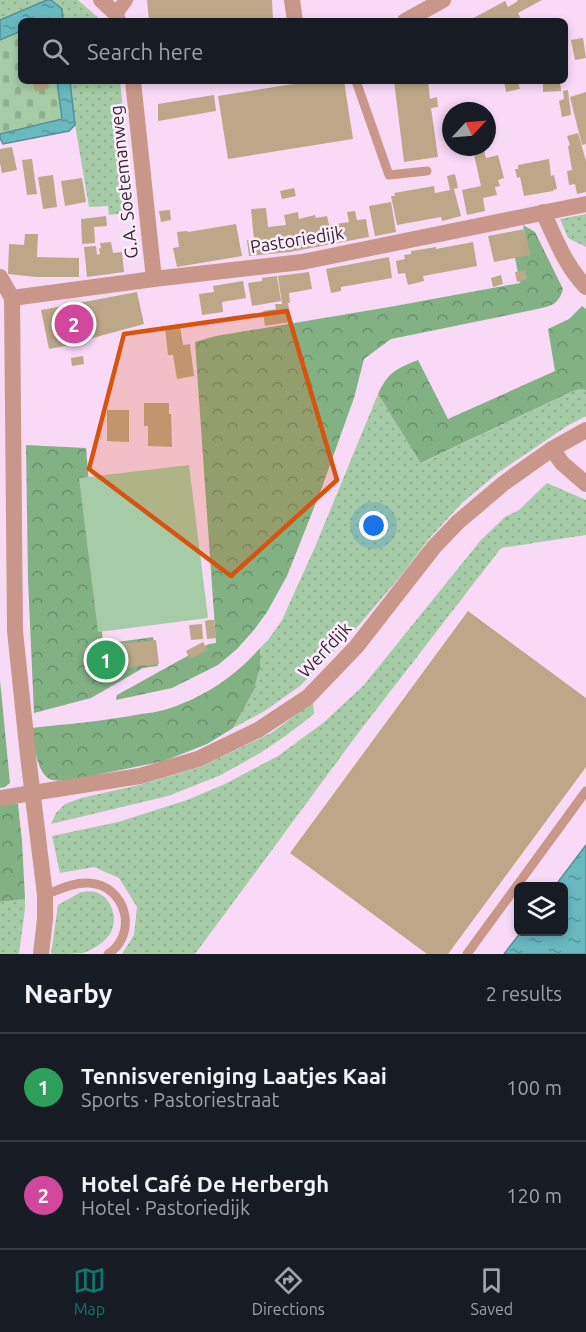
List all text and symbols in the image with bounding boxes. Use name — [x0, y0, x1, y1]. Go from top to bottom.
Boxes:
search box — [18, 18, 568, 84]
icon: search — [39, 35, 72, 68]
text: Search here — [87, 39, 203, 64]
north arrow — [442, 102, 496, 156]
street label: G.A. Soetemanweg — [105, 104, 141, 260]
street label: Pastoriedijk — [248, 222, 345, 256]
pin: 2 — [54, 302, 94, 346]
your location — [359, 511, 388, 540]
street label: Werfdijk — [294, 618, 355, 681]
pin: 1 — [86, 638, 126, 682]
map controls — [514, 882, 568, 936]
button: layers — [514, 882, 568, 936]
text: Nearby — [24, 979, 112, 1008]
text: 2 results — [486, 982, 562, 1005]
text: Tennisvereniging Laatjes Kaai — [81, 1063, 387, 1088]
text: 1 — [38, 1076, 49, 1099]
text: 100 m — [506, 1076, 562, 1099]
text: Sports · Pastoriestraat — [81, 1088, 279, 1111]
text: Hotel Café De Herbergh — [81, 1171, 329, 1196]
text: 2 — [38, 1184, 49, 1207]
text: 120 m — [506, 1184, 562, 1207]
text: Hotel · Pastoriedijk — [81, 1196, 250, 1219]
tab: Map — [73, 1264, 106, 1318]
tab: Directions — [252, 1264, 325, 1318]
tab: Saved — [471, 1264, 513, 1318]

